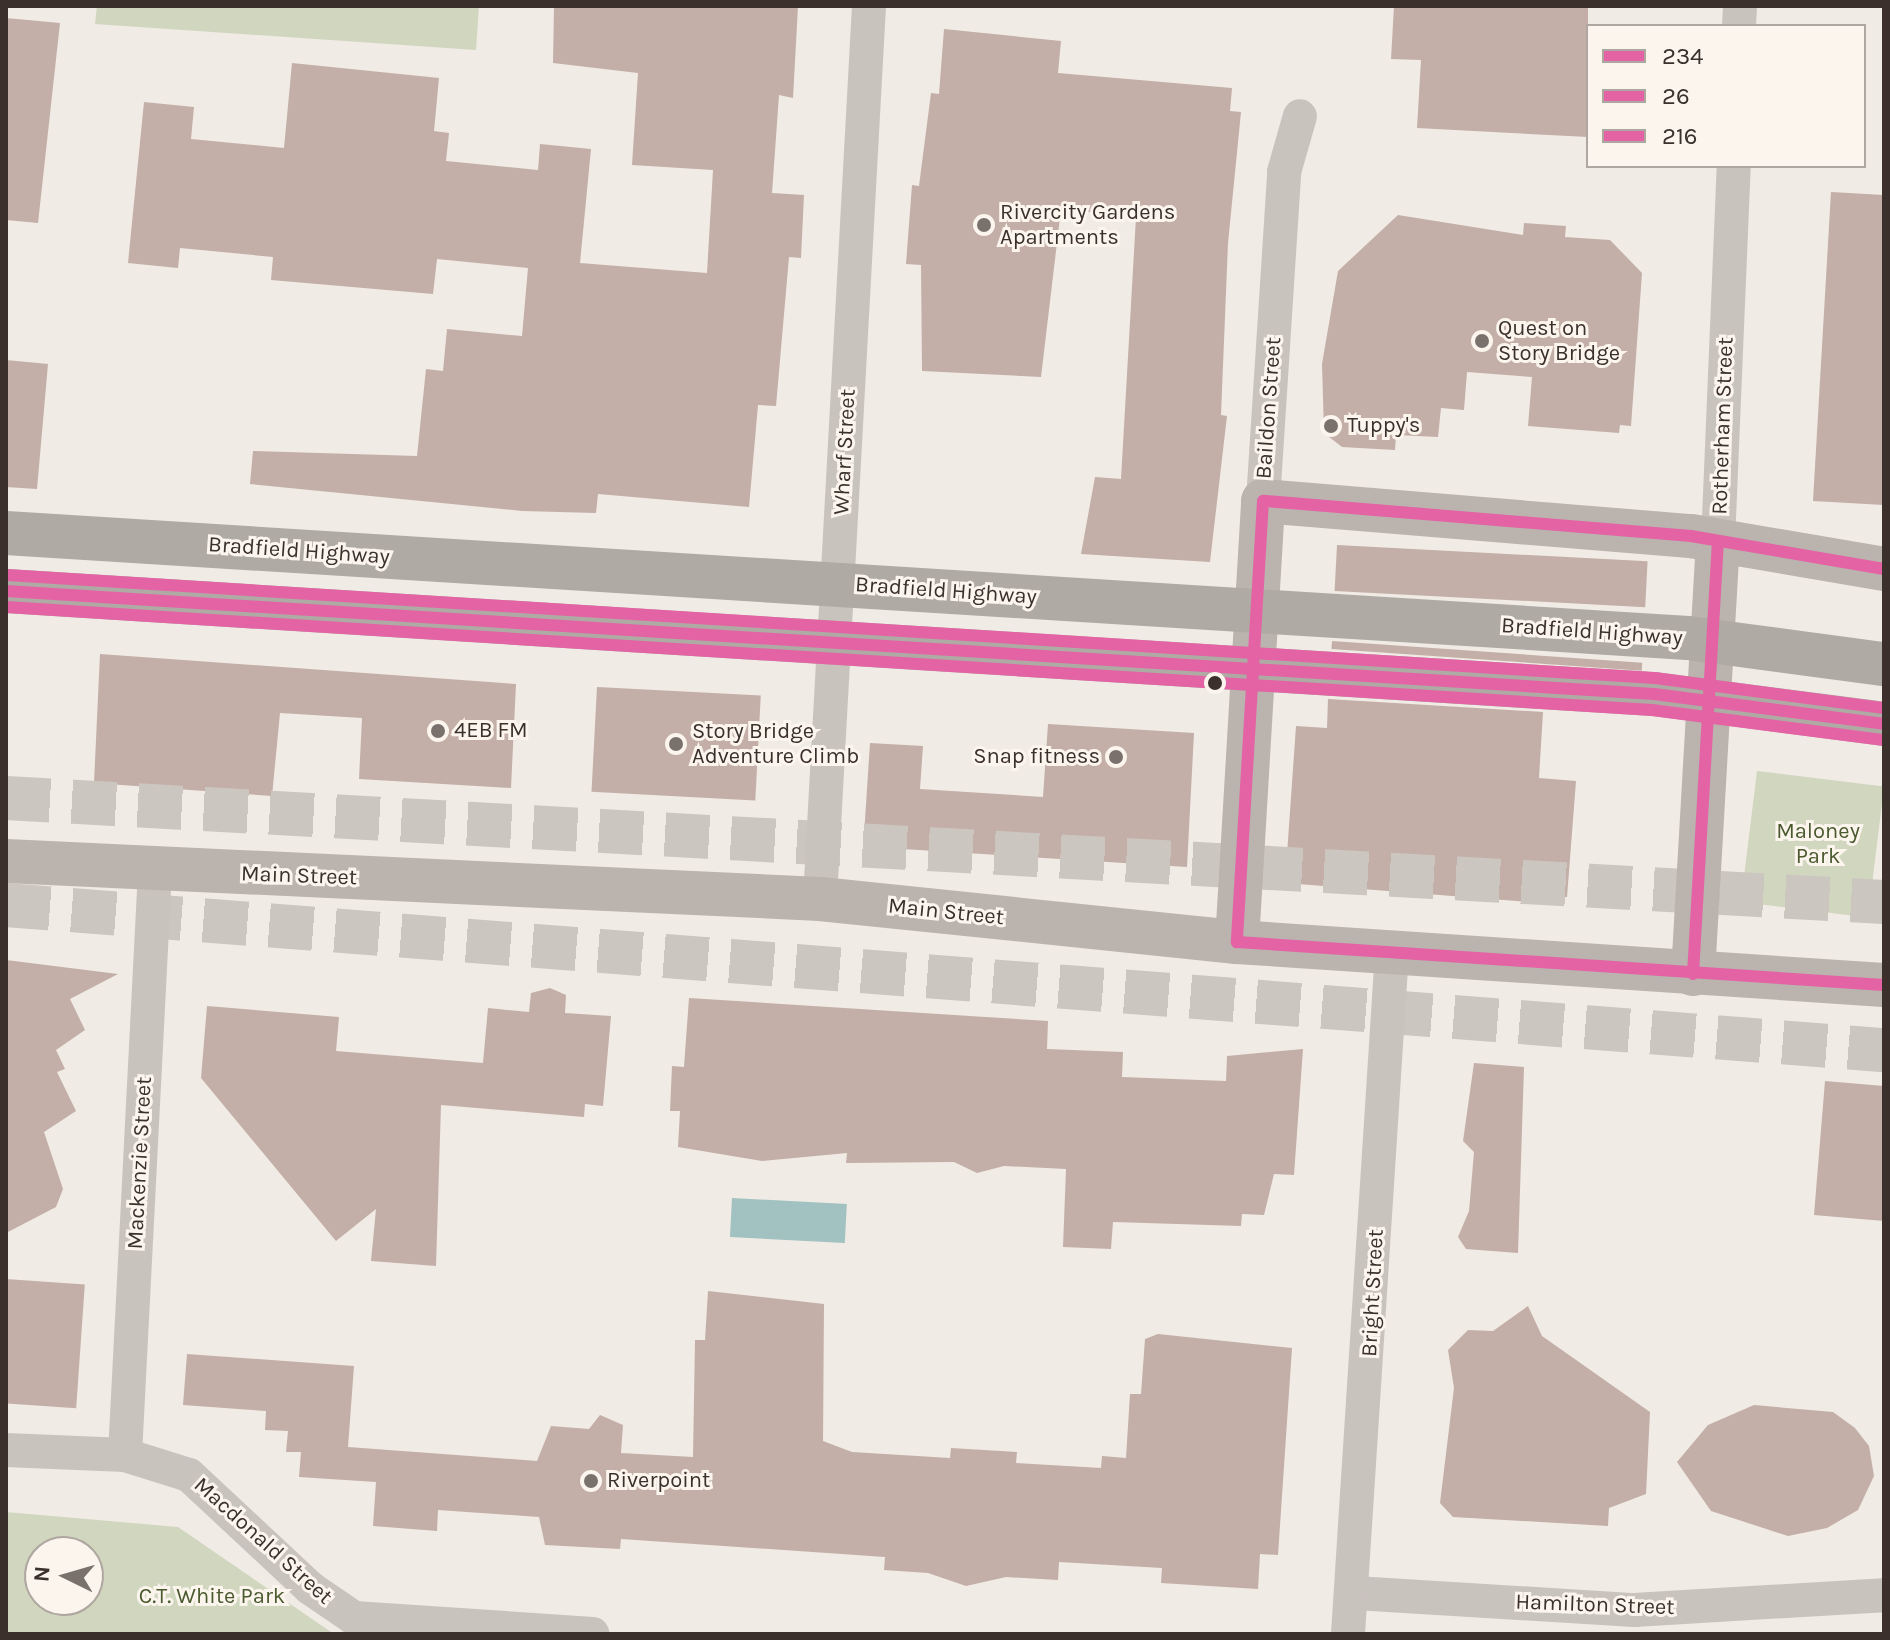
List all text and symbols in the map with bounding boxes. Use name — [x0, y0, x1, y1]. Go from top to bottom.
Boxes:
legend — [1586, 24, 1866, 168]
text: 234 — [1662, 42, 1703, 70]
text: 26 — [1662, 82, 1690, 110]
text: 216 — [1662, 122, 1698, 150]
place label: Rivercity Gardens Apartments — [1000, 199, 1175, 250]
marker: Rivercity Gardens Apartments — [975, 216, 993, 234]
place label: Quest on Story Bridge — [1498, 315, 1620, 366]
marker: Quest on Story Bridge — [1473, 332, 1491, 350]
street label: Baildon Street — [1251, 336, 1287, 480]
street label: Rotherham Street — [1707, 337, 1739, 515]
street label: Wharf Street — [829, 388, 861, 516]
place label: Tuppy's — [1347, 413, 1420, 439]
marker: Tuppy's — [1322, 417, 1340, 435]
street label: Bradfield Highway — [207, 531, 391, 571]
street label: Bradfield Highway — [854, 571, 1038, 611]
street label: Bradfield Highway — [1500, 612, 1684, 652]
unlabelled marker — [1207, 675, 1223, 691]
place label: 4EB FM — [454, 718, 528, 744]
place label: Story Bridge Adventure Climb — [692, 718, 859, 770]
marker: 4EB FM — [429, 722, 447, 740]
marker: Story Bridge Adventure Climb — [667, 735, 685, 753]
place label: Snap fitness — [973, 744, 1100, 770]
marker: Snap fitness — [1107, 748, 1125, 766]
park label: Maloney Park — [1776, 818, 1860, 870]
street label: Main Street — [240, 861, 358, 891]
street label: Main Street — [887, 893, 1005, 931]
street label: Mackenzie Street — [122, 1076, 158, 1250]
street label: Bright Street — [1356, 1229, 1390, 1357]
place label: Riverpoint — [607, 1468, 710, 1494]
street label: Macdonald Street — [188, 1472, 338, 1610]
marker: Riverpoint — [582, 1472, 600, 1490]
north arrow — [24, 1536, 104, 1616]
text: N — [28, 1565, 56, 1583]
park label: C.T. White Park — [139, 1584, 285, 1610]
street label: Hamilton Street — [1515, 1589, 1675, 1621]

